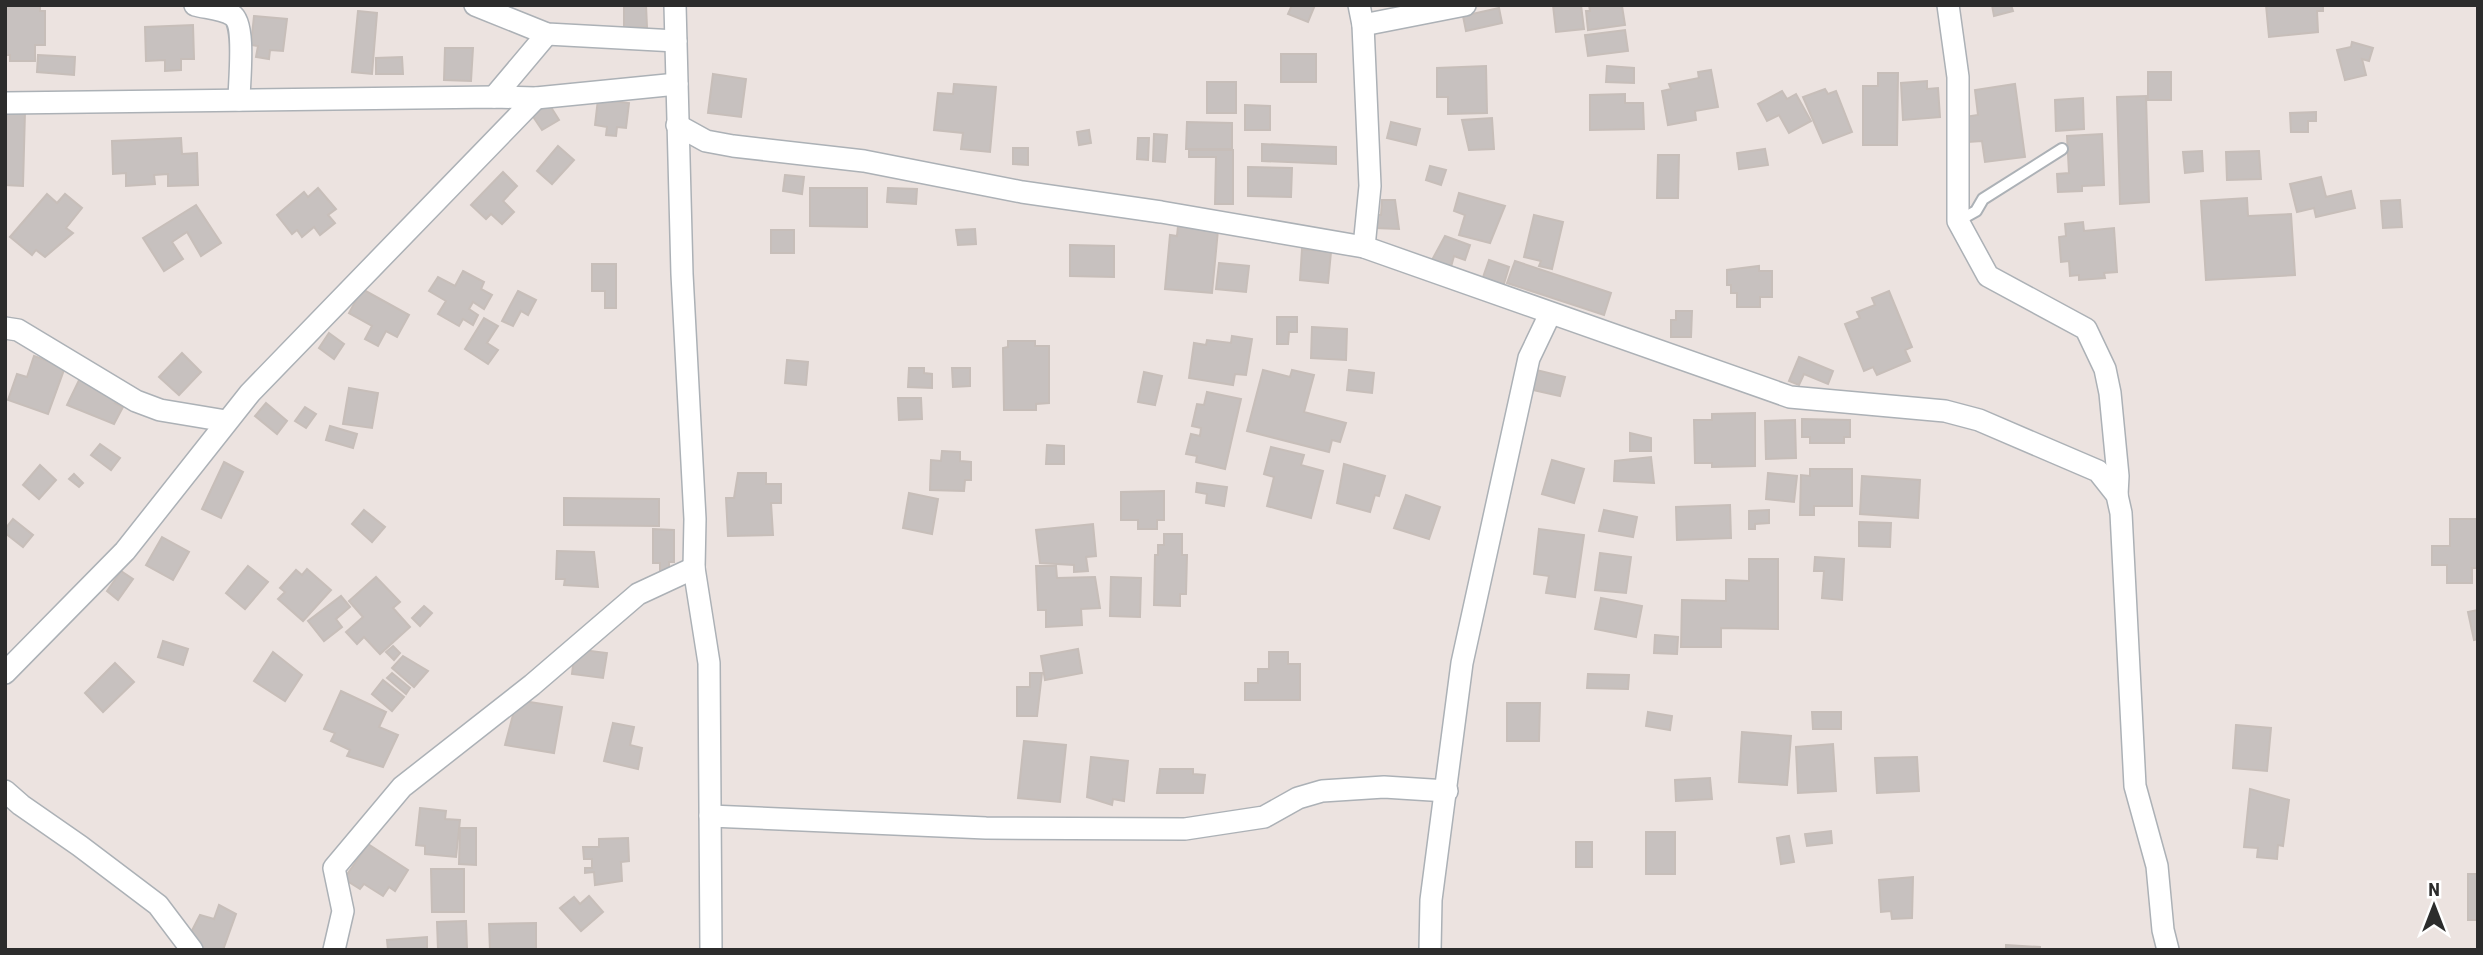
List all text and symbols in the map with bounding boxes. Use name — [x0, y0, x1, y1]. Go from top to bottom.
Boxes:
north arrow — [2399, 871, 2469, 941]
text: N — [2428, 878, 2440, 901]

